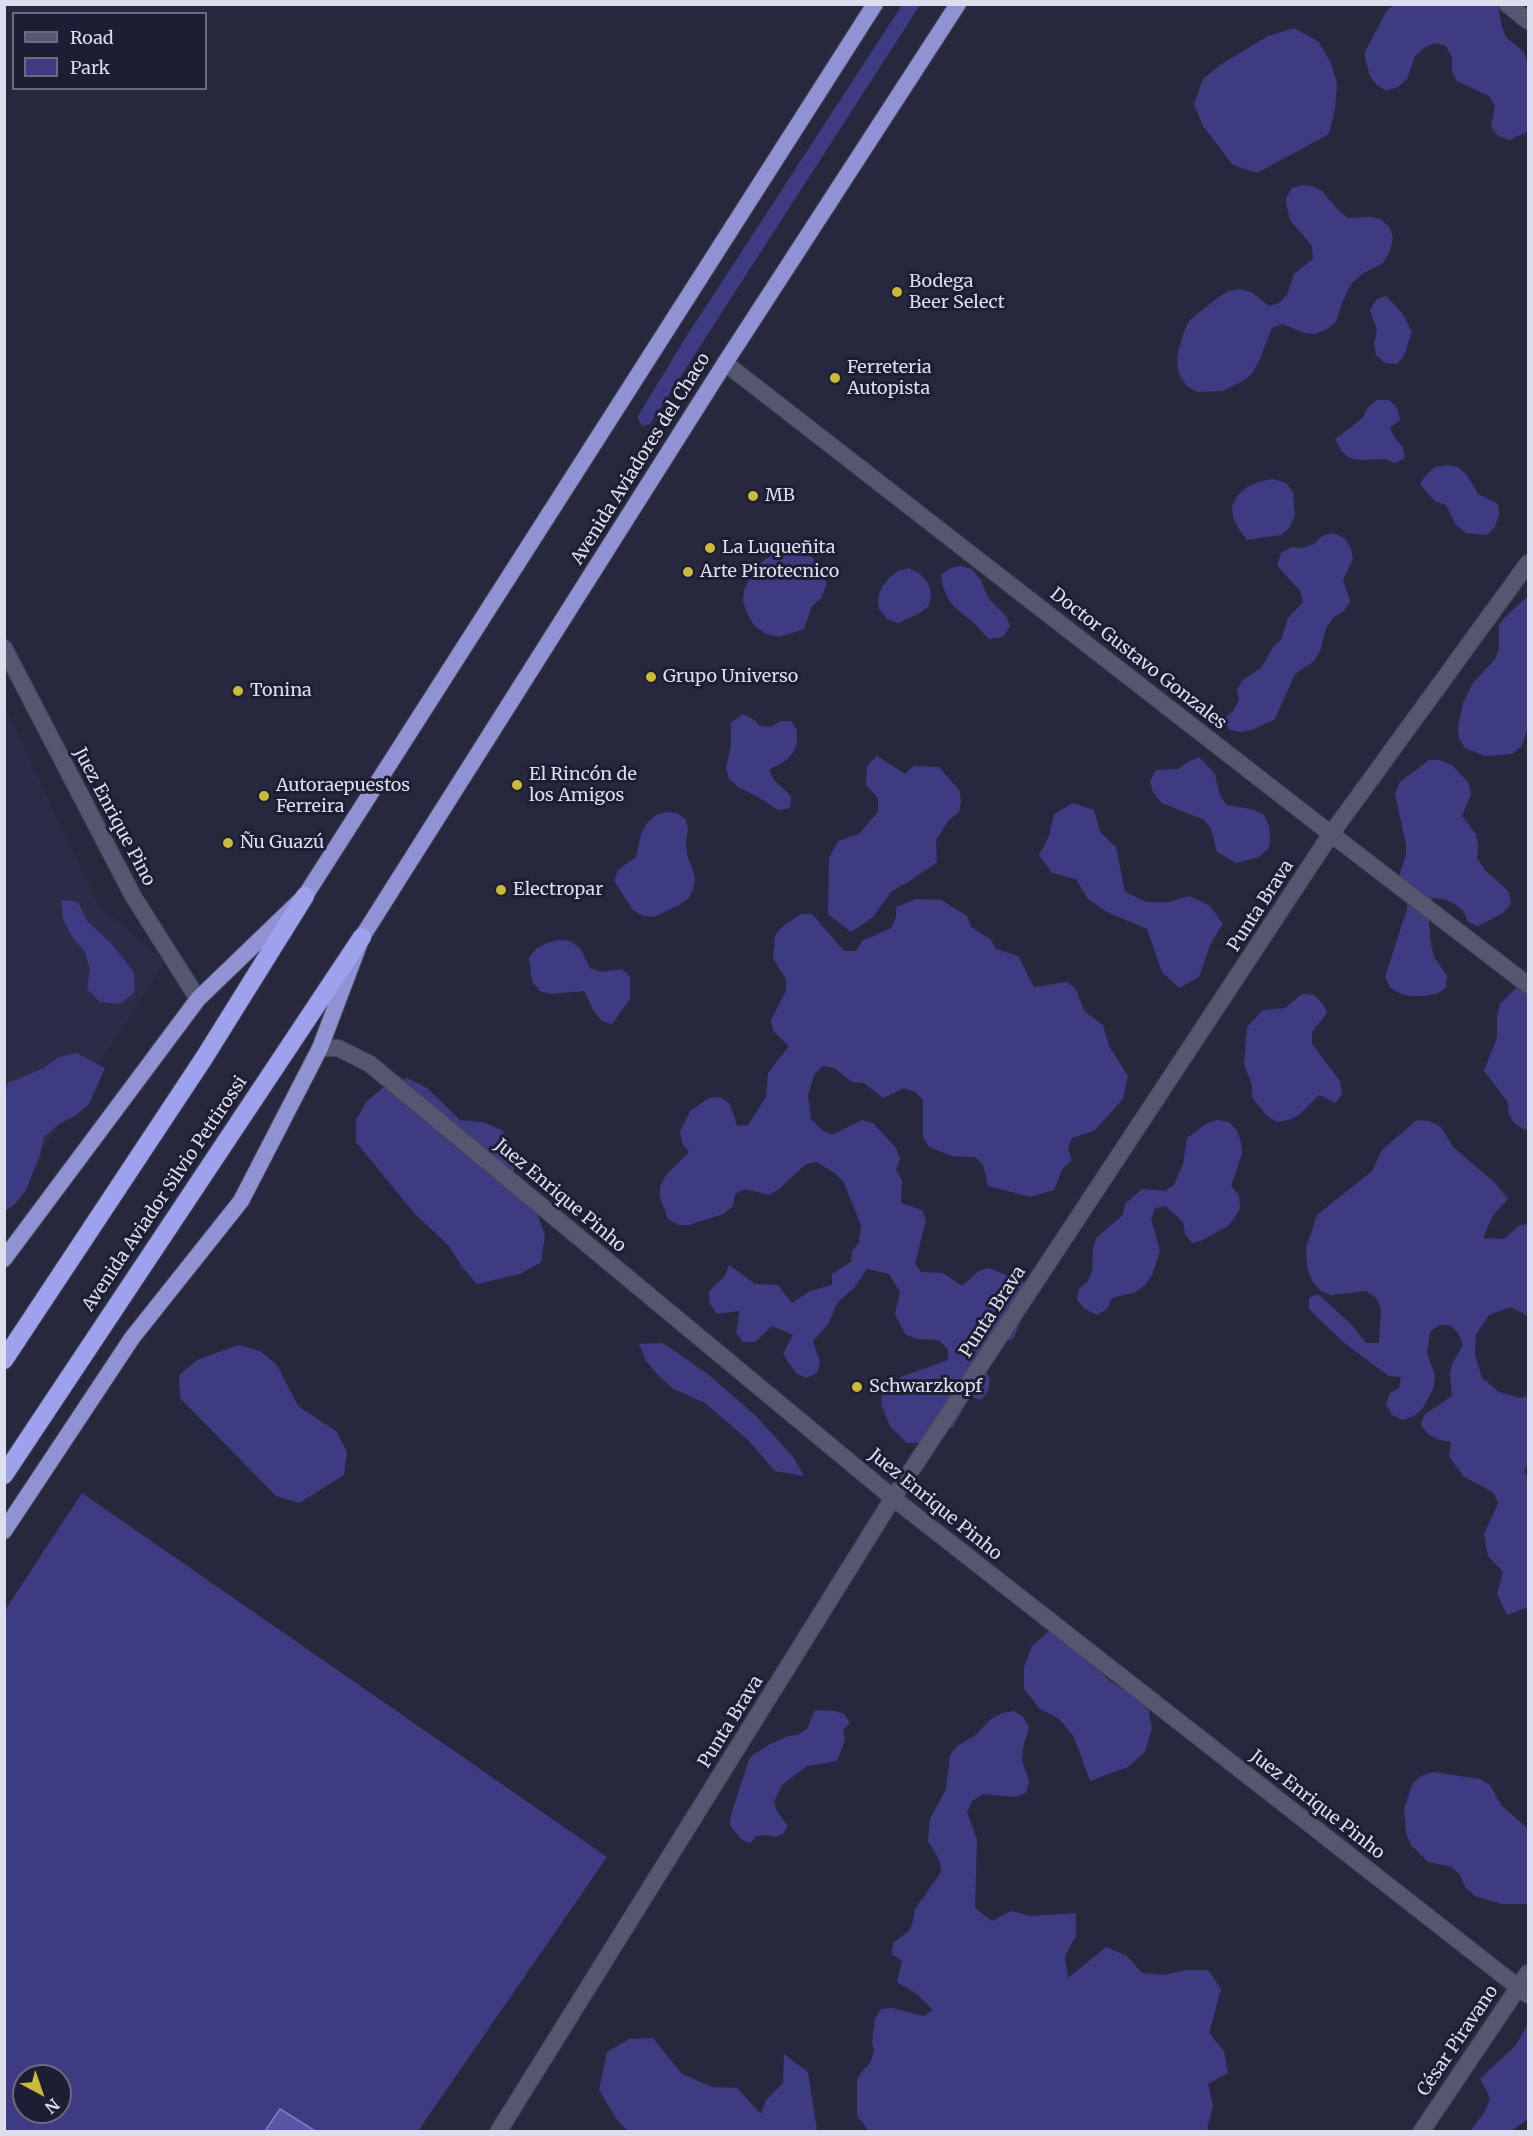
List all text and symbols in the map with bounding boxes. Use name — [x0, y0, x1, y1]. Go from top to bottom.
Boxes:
legend — [12, 12, 207, 90]
text: Road — [70, 26, 114, 49]
text: Park — [70, 56, 110, 79]
place label: Bodega Beer Select — [909, 271, 1005, 314]
marker: Bodega Beer Select — [890, 285, 904, 299]
street label: Avenida Aviadores del Chaco — [567, 349, 715, 569]
place label: Ferreteria Autopista — [847, 357, 932, 400]
marker: Ferreteria Autopista — [828, 371, 842, 385]
place label: MB — [765, 485, 795, 507]
marker: MB — [746, 489, 760, 503]
place label: La Luqueñita — [722, 537, 835, 559]
marker: La Luqueñita — [703, 541, 717, 555]
place label: Arte Pirotecnico — [700, 561, 839, 583]
marker: Arte Pirotecnico — [681, 565, 695, 579]
street label: Doctor Gustavo Gonzales — [1046, 583, 1230, 735]
place label: Grupo Universo — [663, 666, 798, 688]
marker: Grupo Universo — [644, 670, 658, 684]
place label: Tonina — [250, 680, 312, 702]
marker: Tonina — [231, 684, 245, 698]
street label: Juez Enrique Pino — [69, 744, 159, 890]
place label: El Rincón de los Amigos — [529, 764, 637, 806]
place label: Autoraepuestos Ferreira — [276, 775, 410, 818]
marker: El Rincón de los Amigos — [510, 778, 524, 792]
marker: Autoraepuestos Ferreira — [257, 789, 271, 803]
place label: Ñu Guazú — [240, 832, 324, 854]
marker: Ñu Guazú — [221, 836, 235, 850]
street label: Punta Brava — [1223, 856, 1299, 956]
place label: Electropar — [513, 879, 603, 901]
marker: Electropar — [494, 883, 508, 897]
street label: Avenida Aviador Silvio Pettirossi — [78, 1072, 252, 1316]
street label: Juez Enrique Pinho — [490, 1135, 630, 1257]
street label: Punta Brava — [955, 1262, 1031, 1362]
place label: Schwarzkopf — [869, 1376, 982, 1398]
marker: Schwarzkopf — [850, 1380, 864, 1394]
street label: Juez Enrique Pinho — [864, 1445, 1006, 1565]
street label: Punta Brava — [694, 1672, 768, 1772]
street label: Juez Enrique Pinho — [1245, 1746, 1389, 1864]
street label: César Piravano — [1413, 1981, 1503, 2101]
north arrow — [12, 2064, 72, 2124]
text: N — [41, 2095, 64, 2118]

